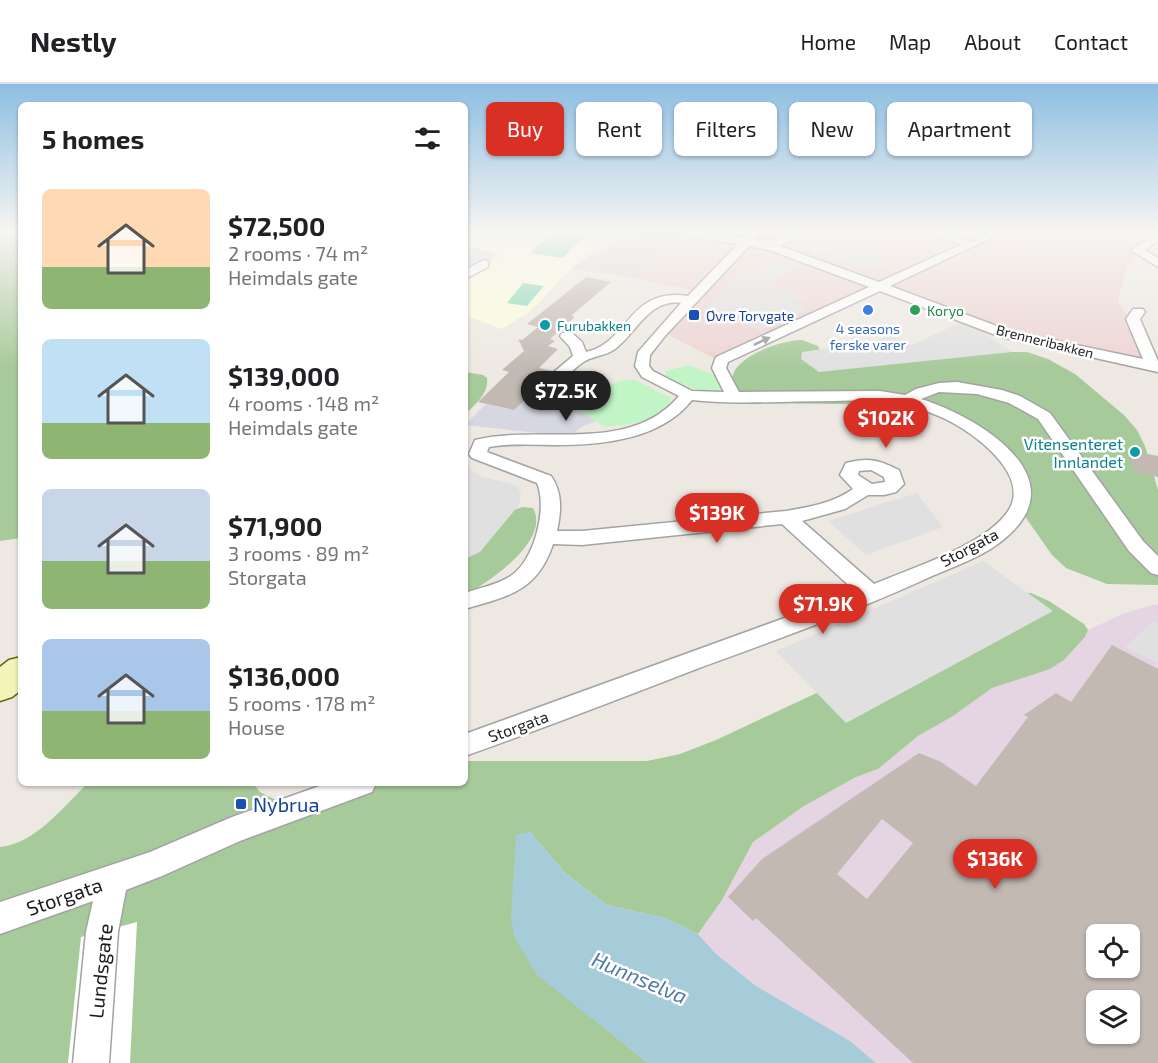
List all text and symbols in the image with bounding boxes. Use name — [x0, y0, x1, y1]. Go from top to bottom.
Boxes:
text: Nestly — [30, 24, 117, 58]
text: Home — [800, 29, 856, 54]
text: Map — [889, 29, 931, 54]
text: About — [964, 29, 1021, 54]
text: Contact — [1054, 29, 1128, 54]
chip: Buy — [486, 102, 564, 156]
chip: Rent — [576, 102, 662, 156]
chip: Filters — [674, 102, 777, 156]
chip: New — [789, 102, 875, 156]
chip: Apartment — [887, 102, 1032, 156]
icon: filters — [411, 122, 444, 155]
text: 5 homes — [42, 123, 144, 154]
text: $72,500 — [228, 210, 325, 241]
icon: home — [90, 213, 162, 285]
text: 2 rooms · 74 m² — [228, 241, 368, 265]
text: Heimdals gate — [228, 265, 358, 289]
place label: Koryo — [927, 302, 964, 319]
marker: 4 seasons ferske varer — [861, 303, 875, 317]
marker: Koryo — [908, 303, 922, 317]
place label: Øvre Torvgate — [706, 307, 794, 324]
marker: Øvre Torvgate — [687, 308, 701, 322]
place label: Furubakken — [557, 317, 631, 334]
marker: Furubakken — [538, 318, 552, 332]
place label: 4 seasons ferske varer — [830, 320, 907, 353]
street label: Brenneribakken — [994, 321, 1096, 361]
one-way arrow — [754, 336, 772, 346]
text: $139,000 — [228, 360, 340, 391]
icon: home — [90, 363, 162, 435]
pin: $72.5K — [517, 371, 615, 422]
text: $72.5K — [535, 378, 597, 402]
text: 4 rooms · 148 m² — [228, 391, 379, 415]
pin: $102K — [844, 398, 928, 449]
text: $102K — [857, 405, 915, 429]
text: Heimdals gate — [228, 415, 358, 439]
place label: Vitensenteret Innlandet — [1024, 434, 1123, 471]
marker: Vitensenteret Innlandet — [1128, 445, 1142, 459]
pin: $139K — [675, 493, 759, 544]
text: $139K — [689, 500, 745, 524]
text: $71,900 — [228, 510, 322, 541]
icon: home — [90, 513, 162, 585]
street label: Storgata — [937, 524, 1001, 570]
text: 3 rooms · 89 m² — [228, 541, 369, 565]
text: Storgata — [228, 565, 307, 589]
pin: $71.9K — [774, 584, 872, 635]
text: $71.9K — [793, 591, 853, 615]
text: $136,000 — [228, 660, 340, 691]
icon: home — [90, 663, 162, 735]
text: 5 rooms · 178 m² — [228, 691, 376, 715]
street label: Storgata — [485, 706, 551, 746]
text: House — [228, 715, 285, 739]
place label: Nybrua — [253, 792, 319, 816]
marker: Nybrua — [234, 797, 248, 811]
pin: $136K — [953, 839, 1037, 890]
text: $136K — [967, 846, 1023, 870]
street label: Storgata — [23, 872, 105, 920]
street label: Lundsgate — [83, 922, 117, 1020]
map controls — [1086, 924, 1140, 1044]
button: locate — [1086, 924, 1140, 978]
water label: Hunnselva — [589, 946, 691, 1008]
button: layers — [1086, 990, 1140, 1044]

